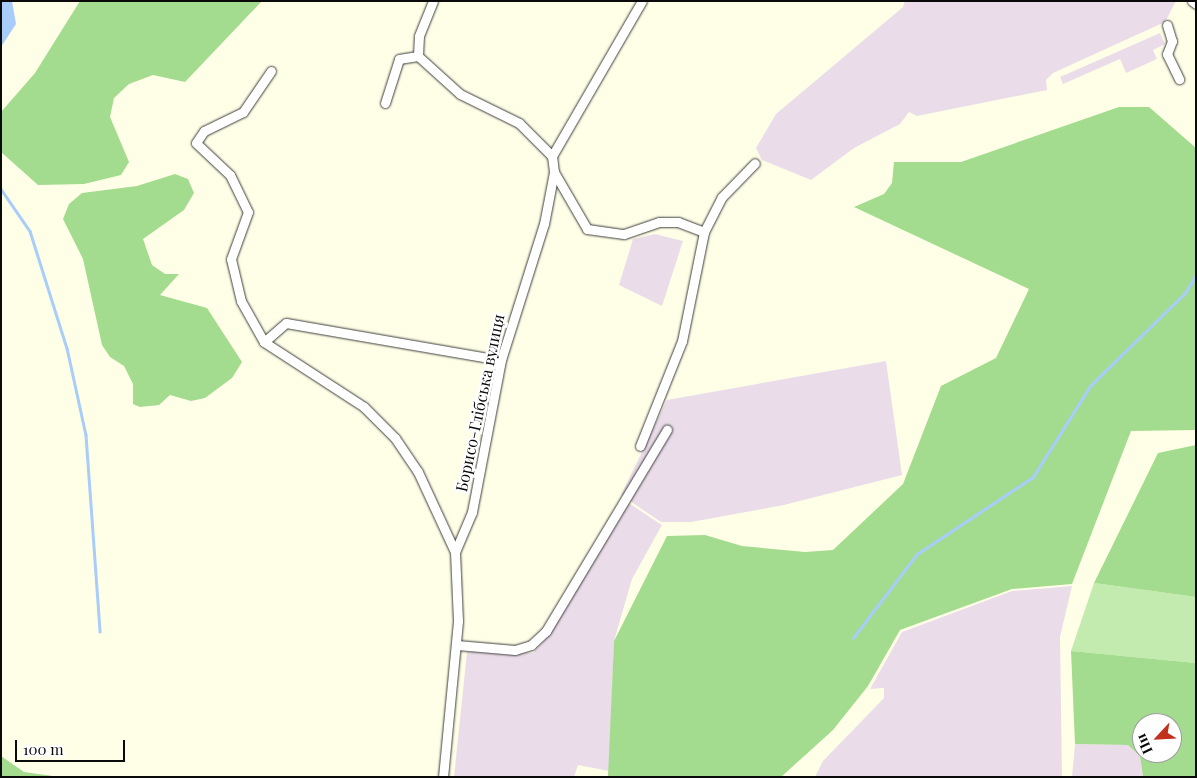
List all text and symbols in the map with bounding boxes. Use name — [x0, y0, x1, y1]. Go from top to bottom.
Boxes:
street label: Борисо-Глібська вулиця — [452, 312, 508, 494]
north arrow — [1132, 713, 1182, 763]
scale bar — [18, 730, 128, 762]
text: Пн — [1131, 731, 1157, 757]
text: 100 m — [23, 739, 64, 759]

